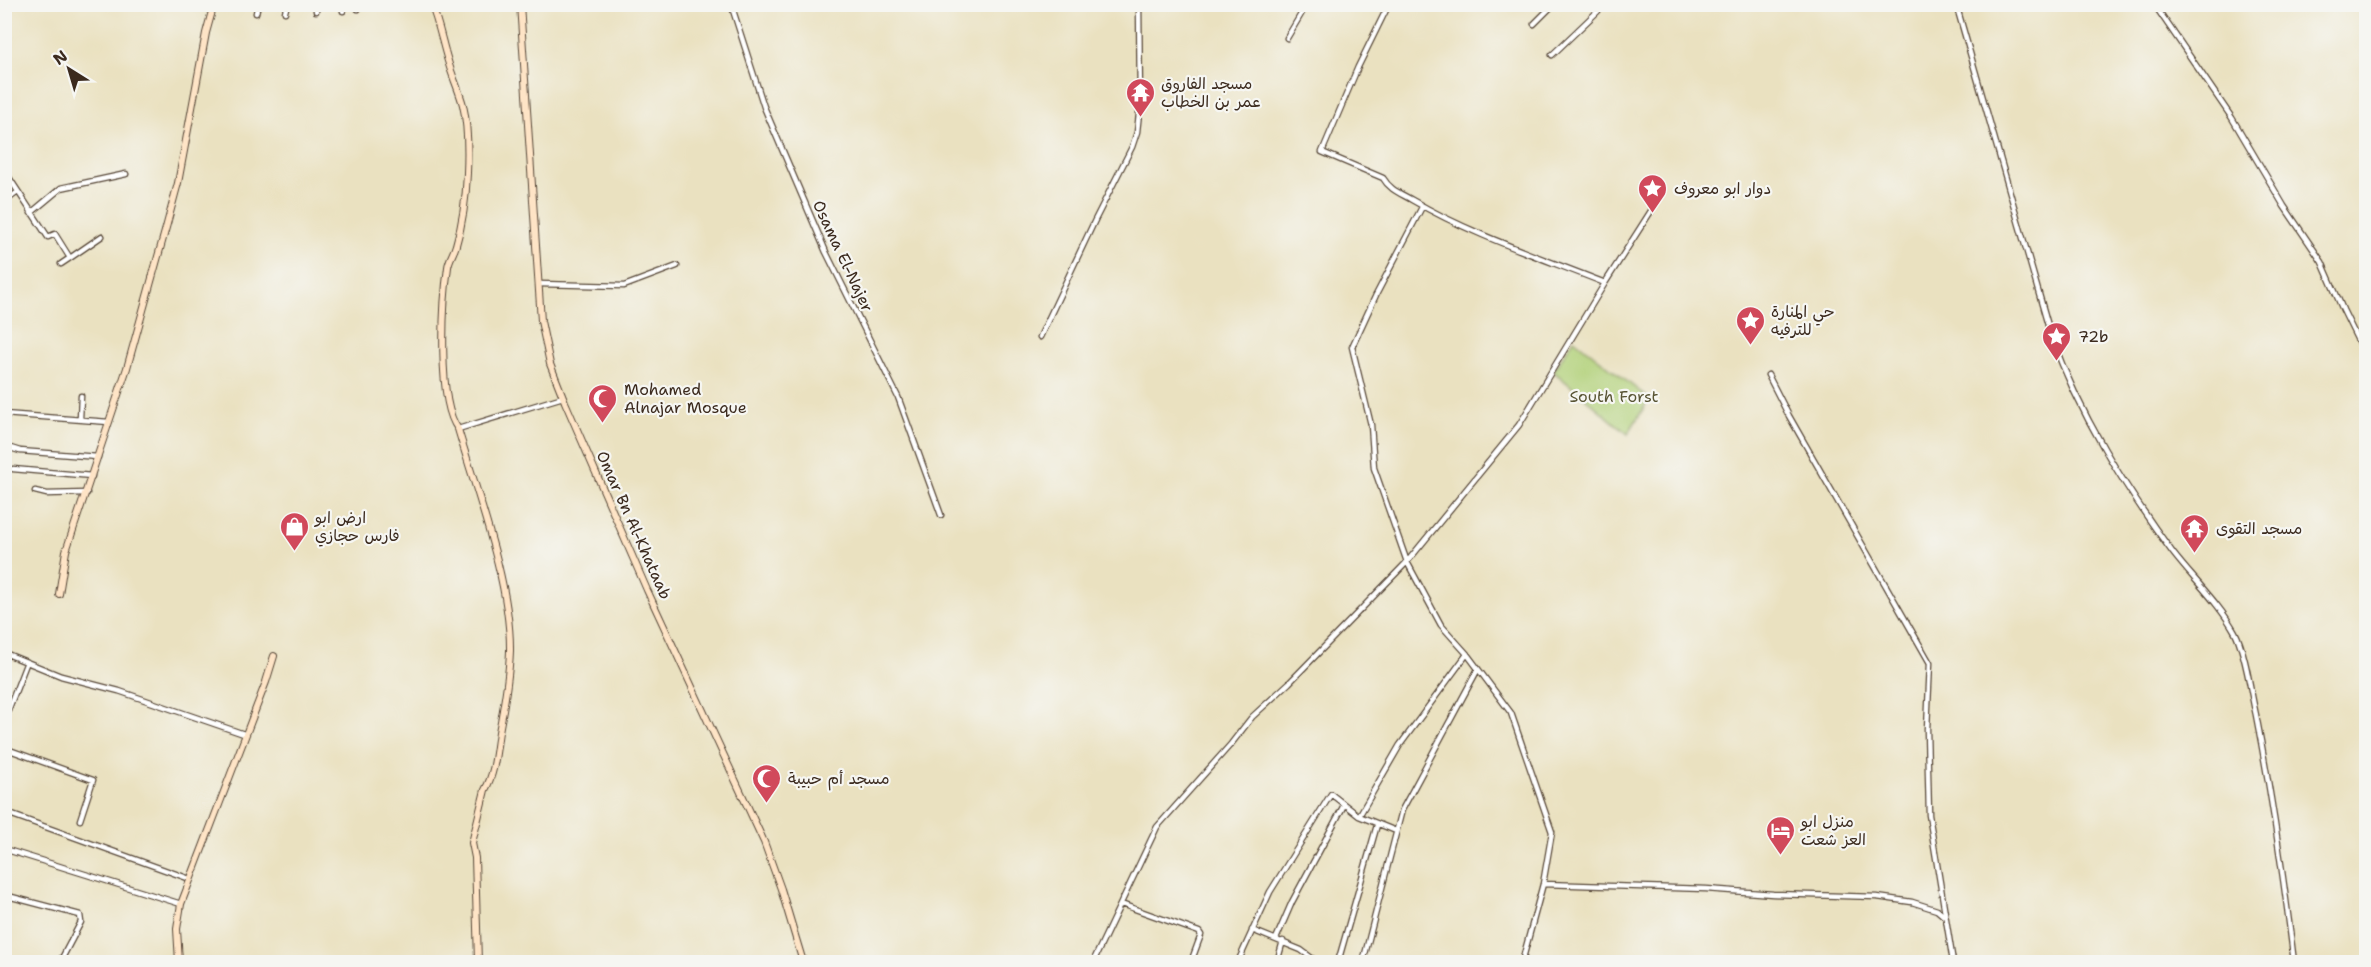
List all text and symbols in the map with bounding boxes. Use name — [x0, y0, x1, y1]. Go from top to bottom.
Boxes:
north arrow — [39, 39, 99, 99]
text: N — [49, 45, 72, 70]
place label: مسجد الفاروق عمر بن الخطاب — [1161, 73, 1261, 112]
temple icon: مسجد الفاروق عمر بن الخطاب — [1124, 76, 1156, 118]
place icon: دوار ابو معروف — [1637, 172, 1669, 214]
place label: دوار ابو معروف — [1674, 178, 1771, 199]
street label: Osama El-Najer — [808, 197, 878, 315]
place label: حي المنارة للترفيه — [1771, 301, 1835, 340]
place icon: حي المنارة للترفيه — [1734, 304, 1766, 346]
place icon: 72b — [2041, 320, 2073, 362]
place label: 72b — [2078, 326, 2109, 347]
place label: Mohamed Alnajar Mosque — [624, 379, 747, 418]
mosque icon: Mohamed Alnajar Mosque — [587, 382, 619, 424]
park label: South Forst — [1569, 386, 1659, 407]
street label: Omar Bn Al-Khataab — [592, 447, 676, 603]
place label: ارض ابو فارس حجازي — [313, 507, 400, 547]
shop icon: ارض ابو فارس حجازي — [278, 510, 310, 552]
temple icon: مسجد التقوى — [2179, 512, 2211, 554]
place label: مسجد التقوى — [2216, 518, 2302, 539]
mosque icon: مسجد أم حبيبة — [751, 762, 783, 804]
place label: مسجد أم حبيبة — [788, 768, 889, 791]
place label: منزل ابو العز شعت — [1799, 811, 1866, 850]
hotel icon: منزل ابو العز شعت — [1764, 814, 1796, 856]

